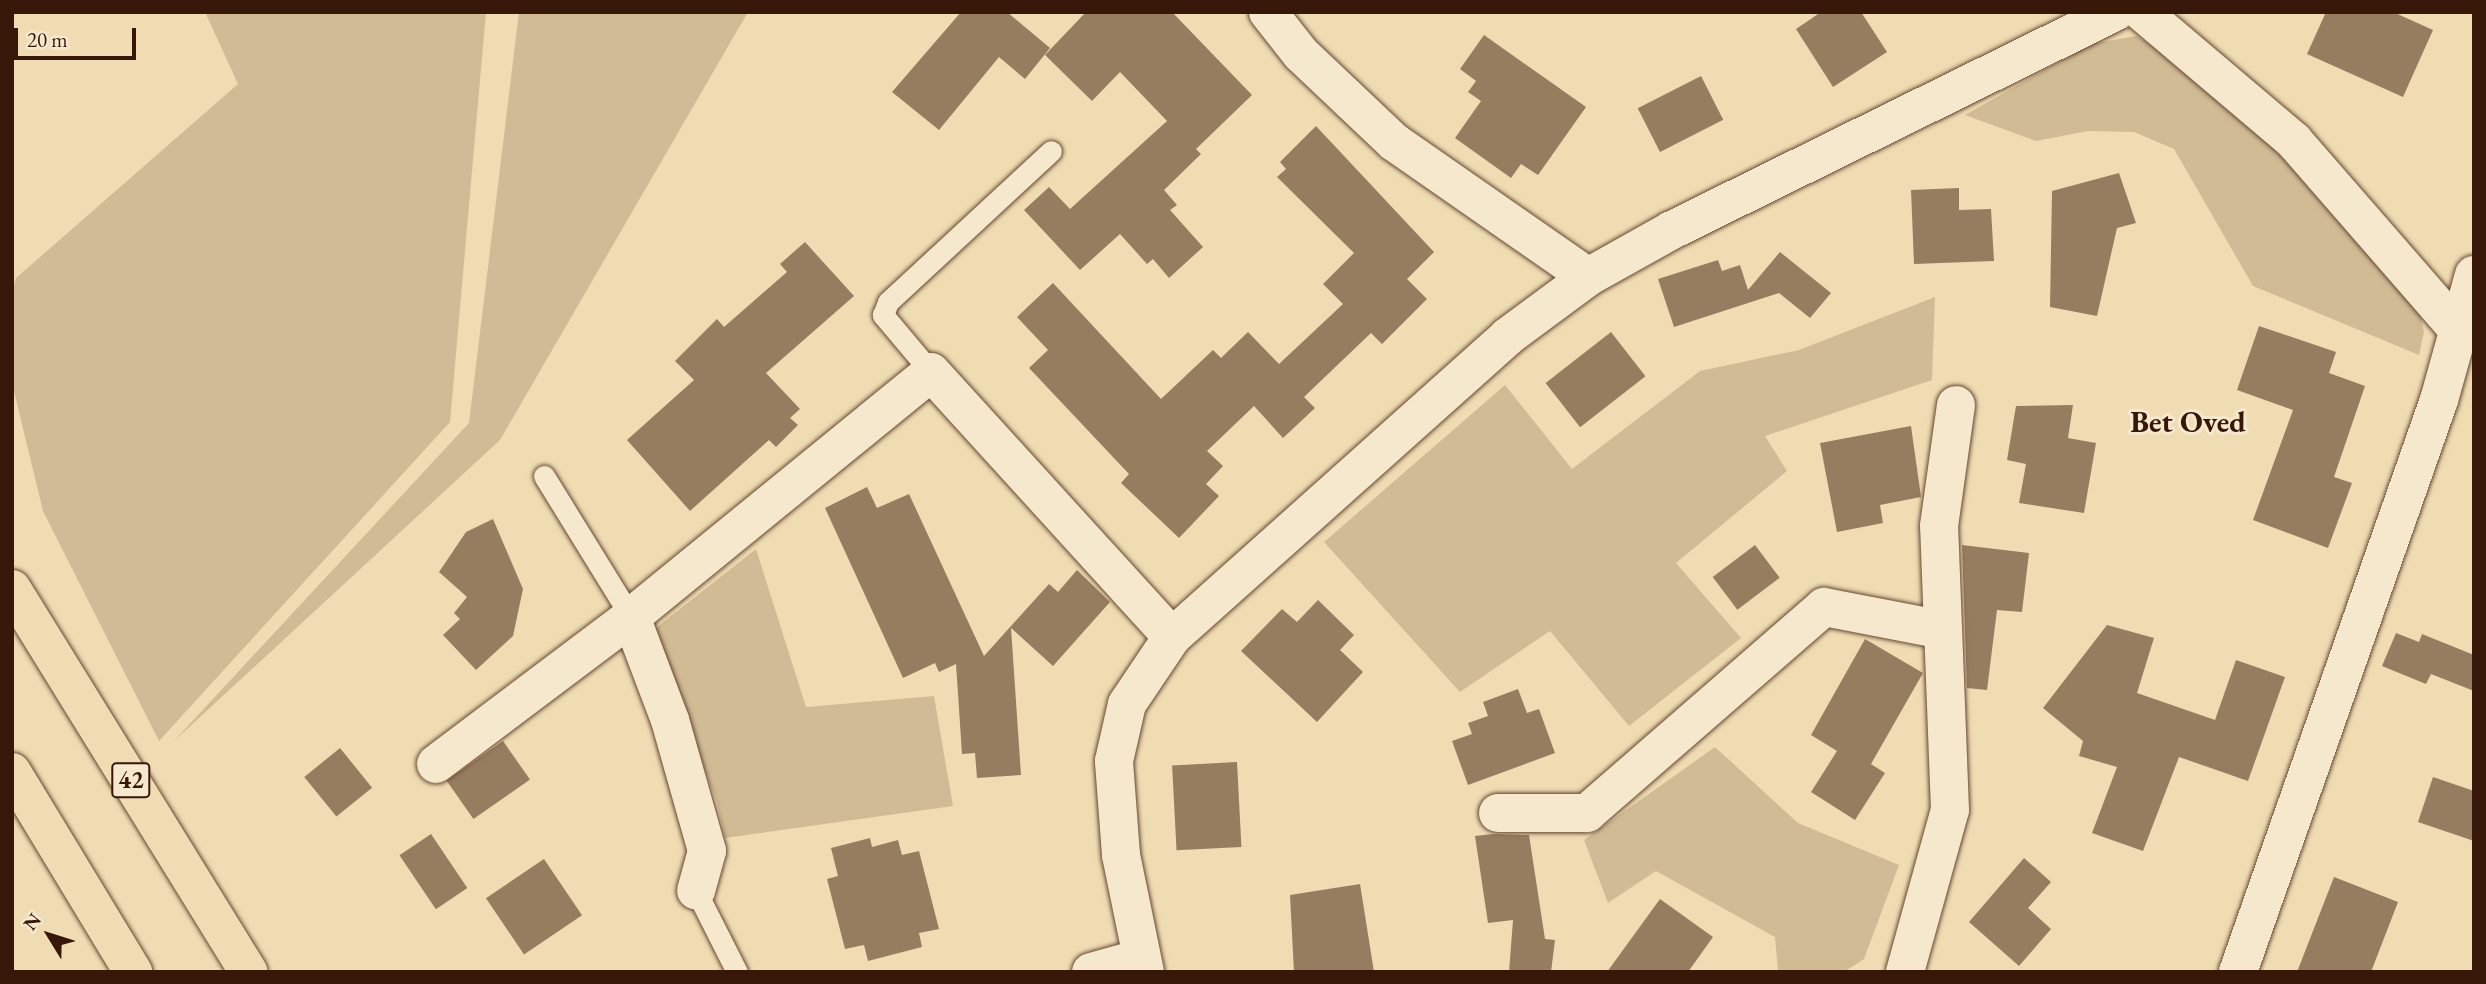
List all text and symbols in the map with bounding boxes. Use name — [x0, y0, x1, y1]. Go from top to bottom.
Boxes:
scale bar — [18, 14, 140, 58]
text: 20 m — [27, 26, 68, 53]
district label: Bet Oved — [2130, 404, 2246, 440]
road number: 42 — [110, 760, 152, 800]
north arrow — [14, 900, 84, 970]
text: N — [17, 908, 47, 936]

